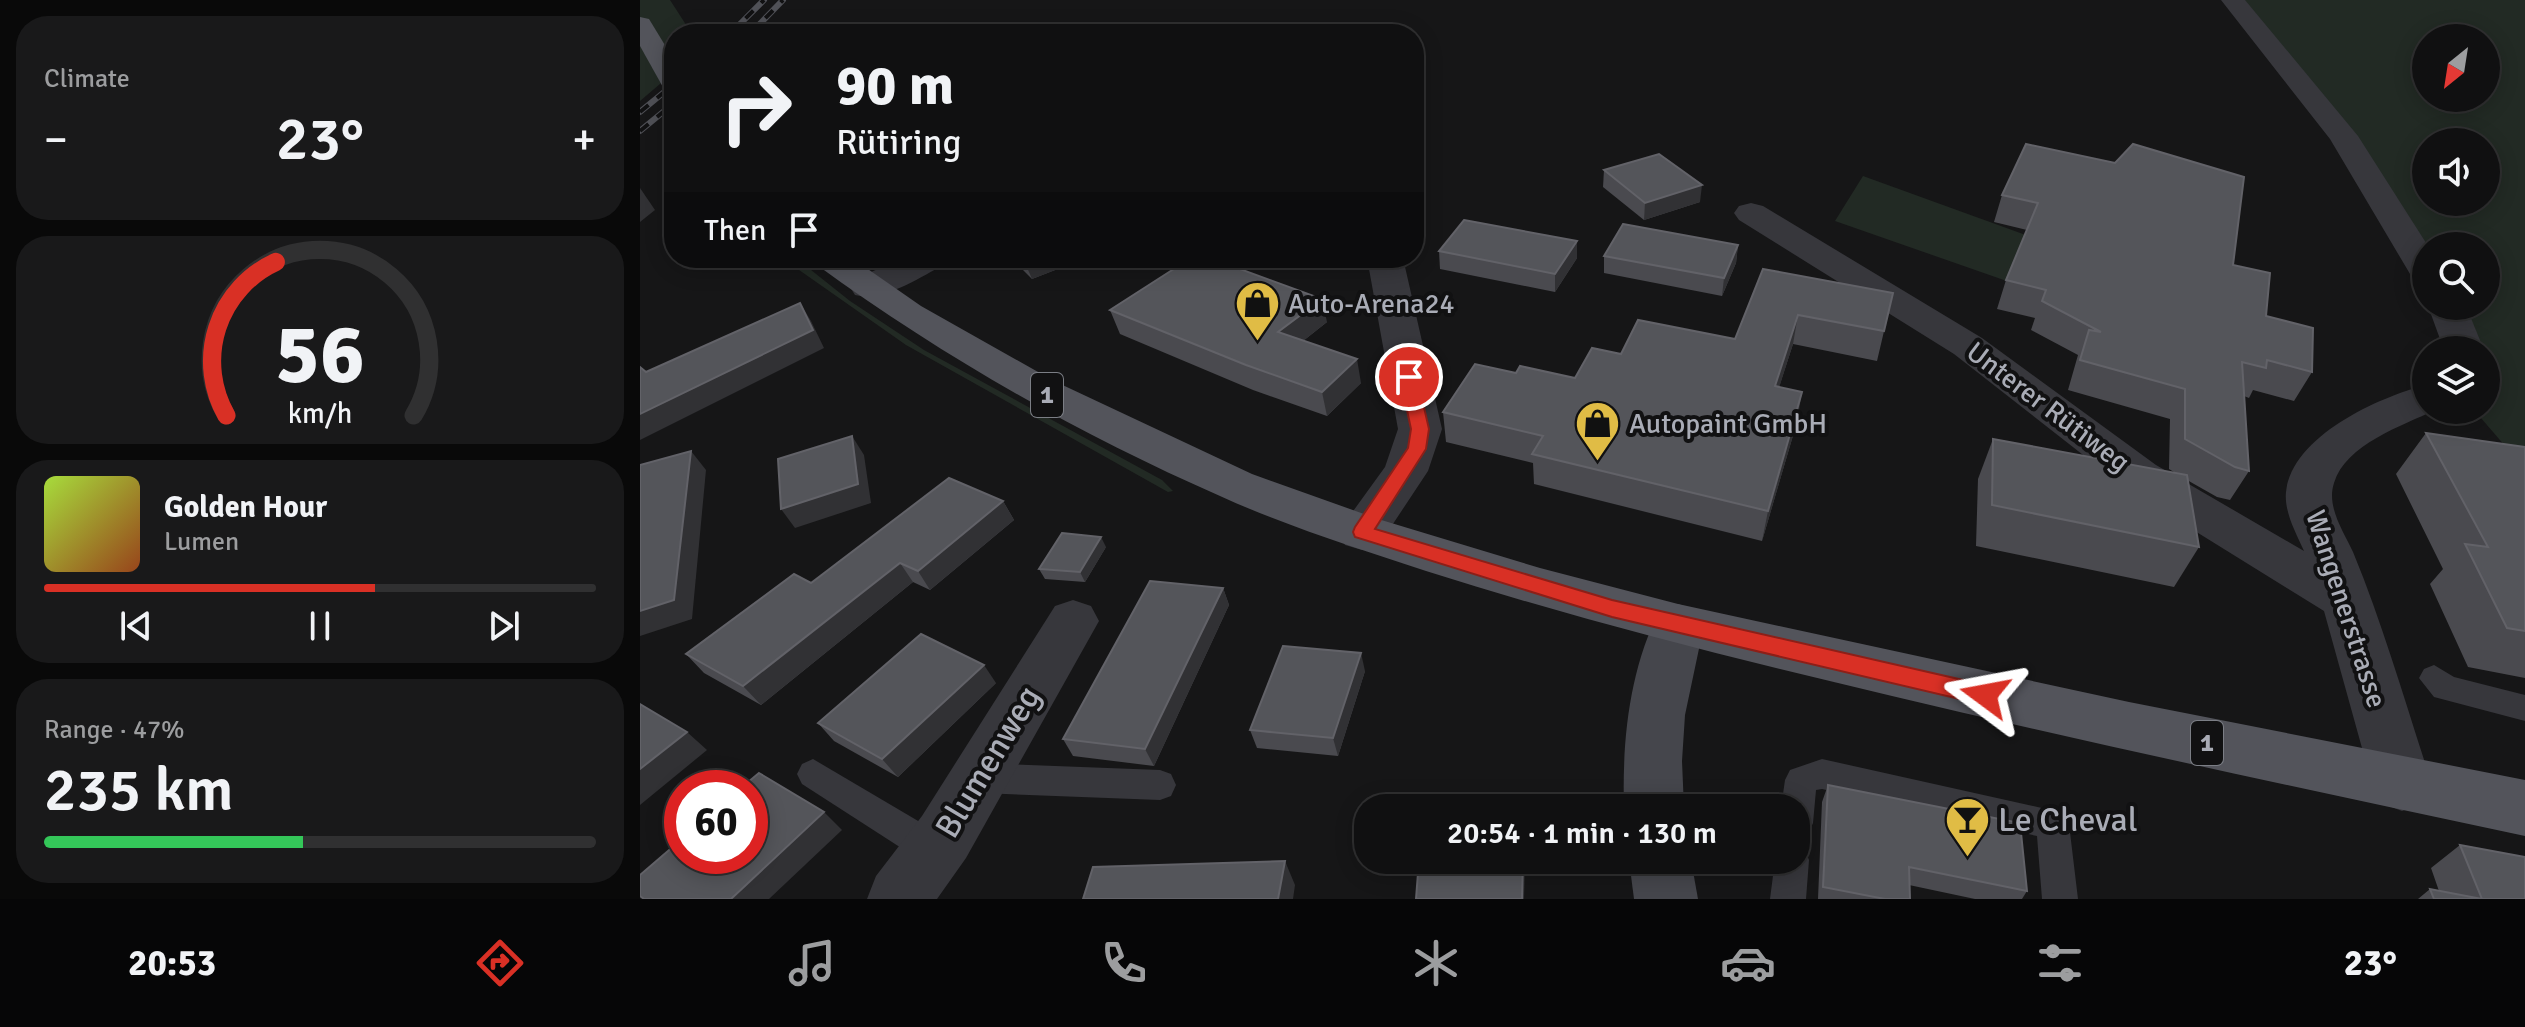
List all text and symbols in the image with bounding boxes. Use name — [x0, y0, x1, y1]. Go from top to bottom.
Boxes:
north arrow — [2412, 24, 2500, 112]
map controls — [2412, 24, 2500, 424]
text: 90 m — [836, 51, 954, 120]
icon: right — [704, 56, 808, 160]
text: Climate — [44, 63, 130, 95]
text: 23° — [276, 103, 364, 177]
text: − — [44, 113, 68, 167]
text: + — [572, 113, 596, 167]
text: Rütiring — [836, 120, 961, 165]
button: sound — [2412, 128, 2500, 216]
icon: arrive — [782, 208, 826, 252]
text: Then — [704, 212, 766, 249]
button: search — [2412, 232, 2500, 320]
shop icon: Auto-Arena24 — [1233, 280, 1281, 343]
place label: Auto-Arena24 — [1288, 287, 1455, 321]
text: 56 — [275, 303, 365, 405]
street label: Unterer Rütiweg — [1960, 335, 2136, 479]
button: layers — [2412, 336, 2500, 424]
pin — [1375, 343, 1443, 411]
icon: arrive — [1387, 355, 1431, 399]
road number: 1 — [1031, 373, 1063, 417]
text: km/h — [288, 396, 352, 431]
shop icon: Autopaint GmbH — [1574, 400, 1622, 463]
place label: Autopaint GmbH — [1629, 407, 1827, 441]
text: Golden Hour — [164, 489, 327, 526]
street label: Wangenerstrasse — [2298, 506, 2394, 712]
text: Lumen — [164, 526, 239, 558]
icon: previous — [114, 604, 158, 648]
icon: pause — [298, 604, 342, 648]
icon: next — [482, 604, 526, 648]
position arrow — [1943, 653, 2027, 737]
street label: Blumenweg — [926, 678, 1050, 846]
text: Range · 47% — [44, 714, 185, 746]
road number: 1 — [2191, 721, 2223, 765]
text: 235 km — [44, 754, 233, 828]
speed limit sign: 60 — [664, 770, 768, 874]
bar icon: Le Cheval — [1943, 796, 1991, 859]
place label: Le Cheval — [1998, 799, 2138, 841]
text: 20:54 · 1 min · 130 m — [1447, 815, 1717, 852]
icon: directions — [472, 935, 528, 991]
icon: music — [784, 935, 840, 991]
icon: phone — [1096, 935, 1152, 991]
icon: climate — [1408, 935, 1464, 991]
icon: car — [1720, 935, 1776, 991]
icon: filters — [2032, 935, 2088, 991]
text: 20:53 — [128, 941, 216, 986]
text: 23° — [2344, 941, 2397, 986]

